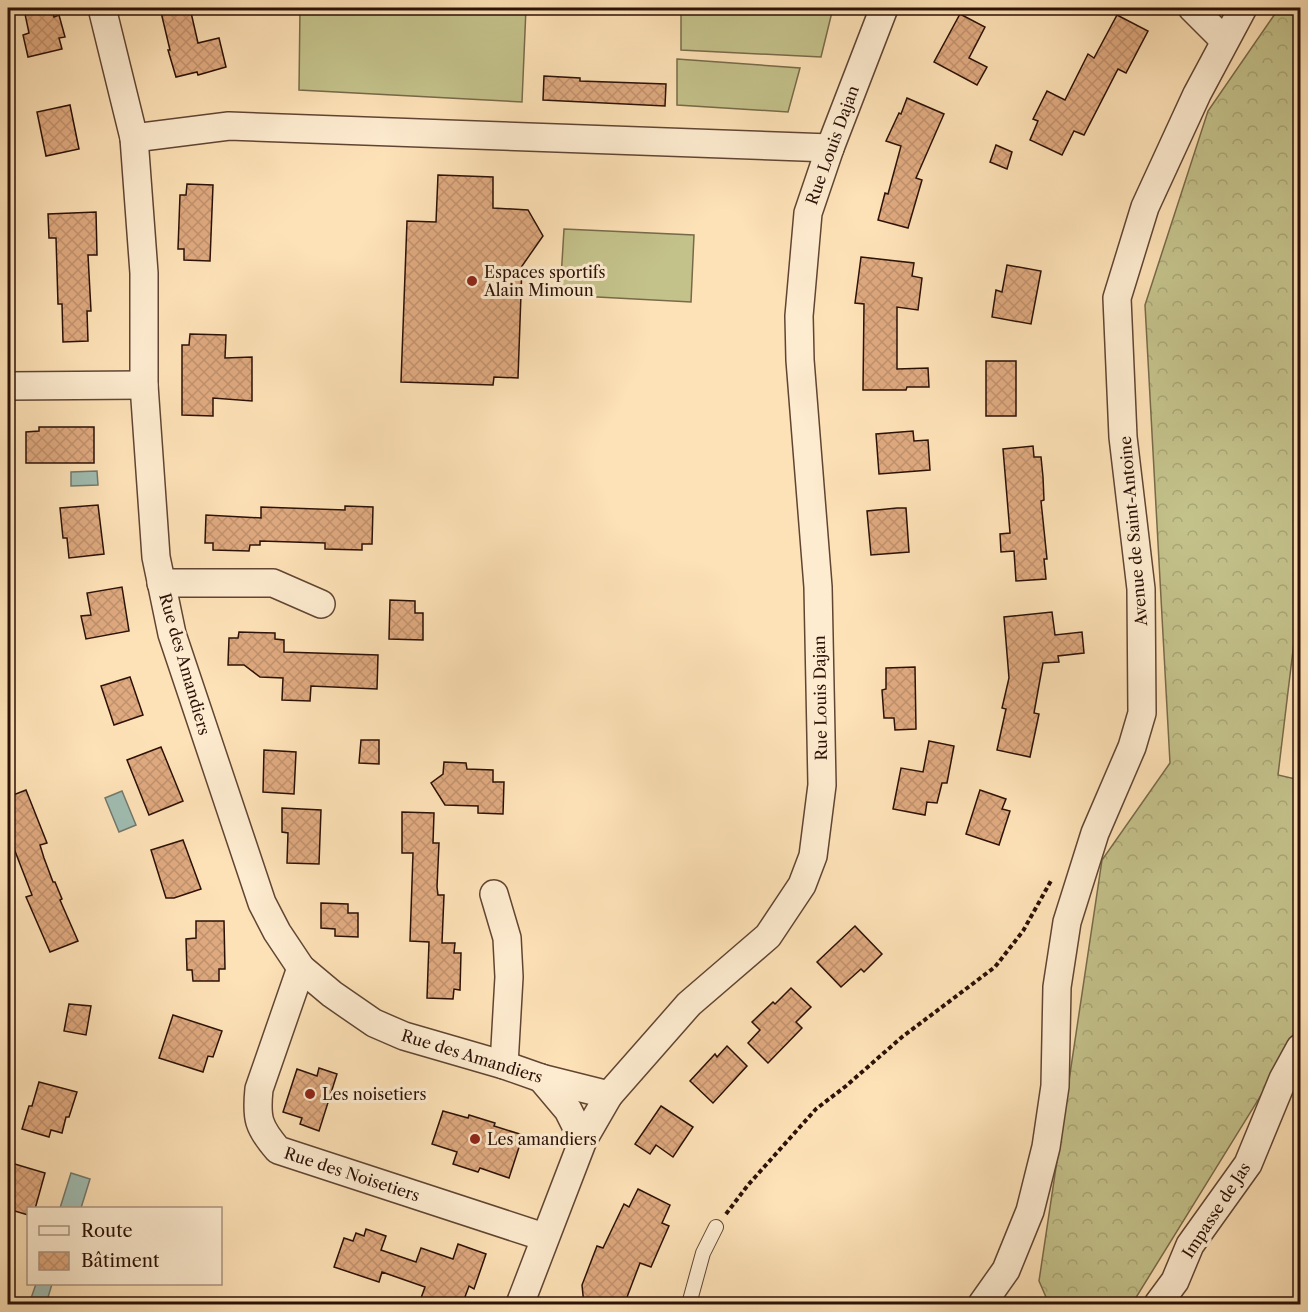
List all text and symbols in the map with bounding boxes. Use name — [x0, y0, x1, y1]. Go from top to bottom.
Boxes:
street label: Rue Louis Dajan — [801, 83, 863, 207]
place label: Espaces sportifs Alain Mimoun — [483, 262, 606, 300]
marker: Espaces sportifs Alain Mimoun — [465, 274, 479, 288]
street label: Avenue de Saint-Antoine — [1115, 435, 1151, 628]
street label: Rue des Amandiers — [155, 591, 215, 737]
street label: Rue Louis Dajan — [809, 635, 831, 761]
street label: Rue des Amandiers — [399, 1025, 545, 1087]
place label: Les noisetiers — [322, 1084, 427, 1104]
marker: Les noisetiers — [303, 1087, 317, 1101]
place label: Les amandiers — [487, 1129, 597, 1149]
marker: Les amandiers — [468, 1132, 482, 1146]
street label: Rue des Noisetiers — [282, 1143, 422, 1205]
street label: Impasse de Jas — [1178, 1158, 1254, 1262]
legend — [27, 1207, 222, 1285]
text: Route — [81, 1220, 133, 1242]
text: Bâtiment — [81, 1250, 160, 1272]

